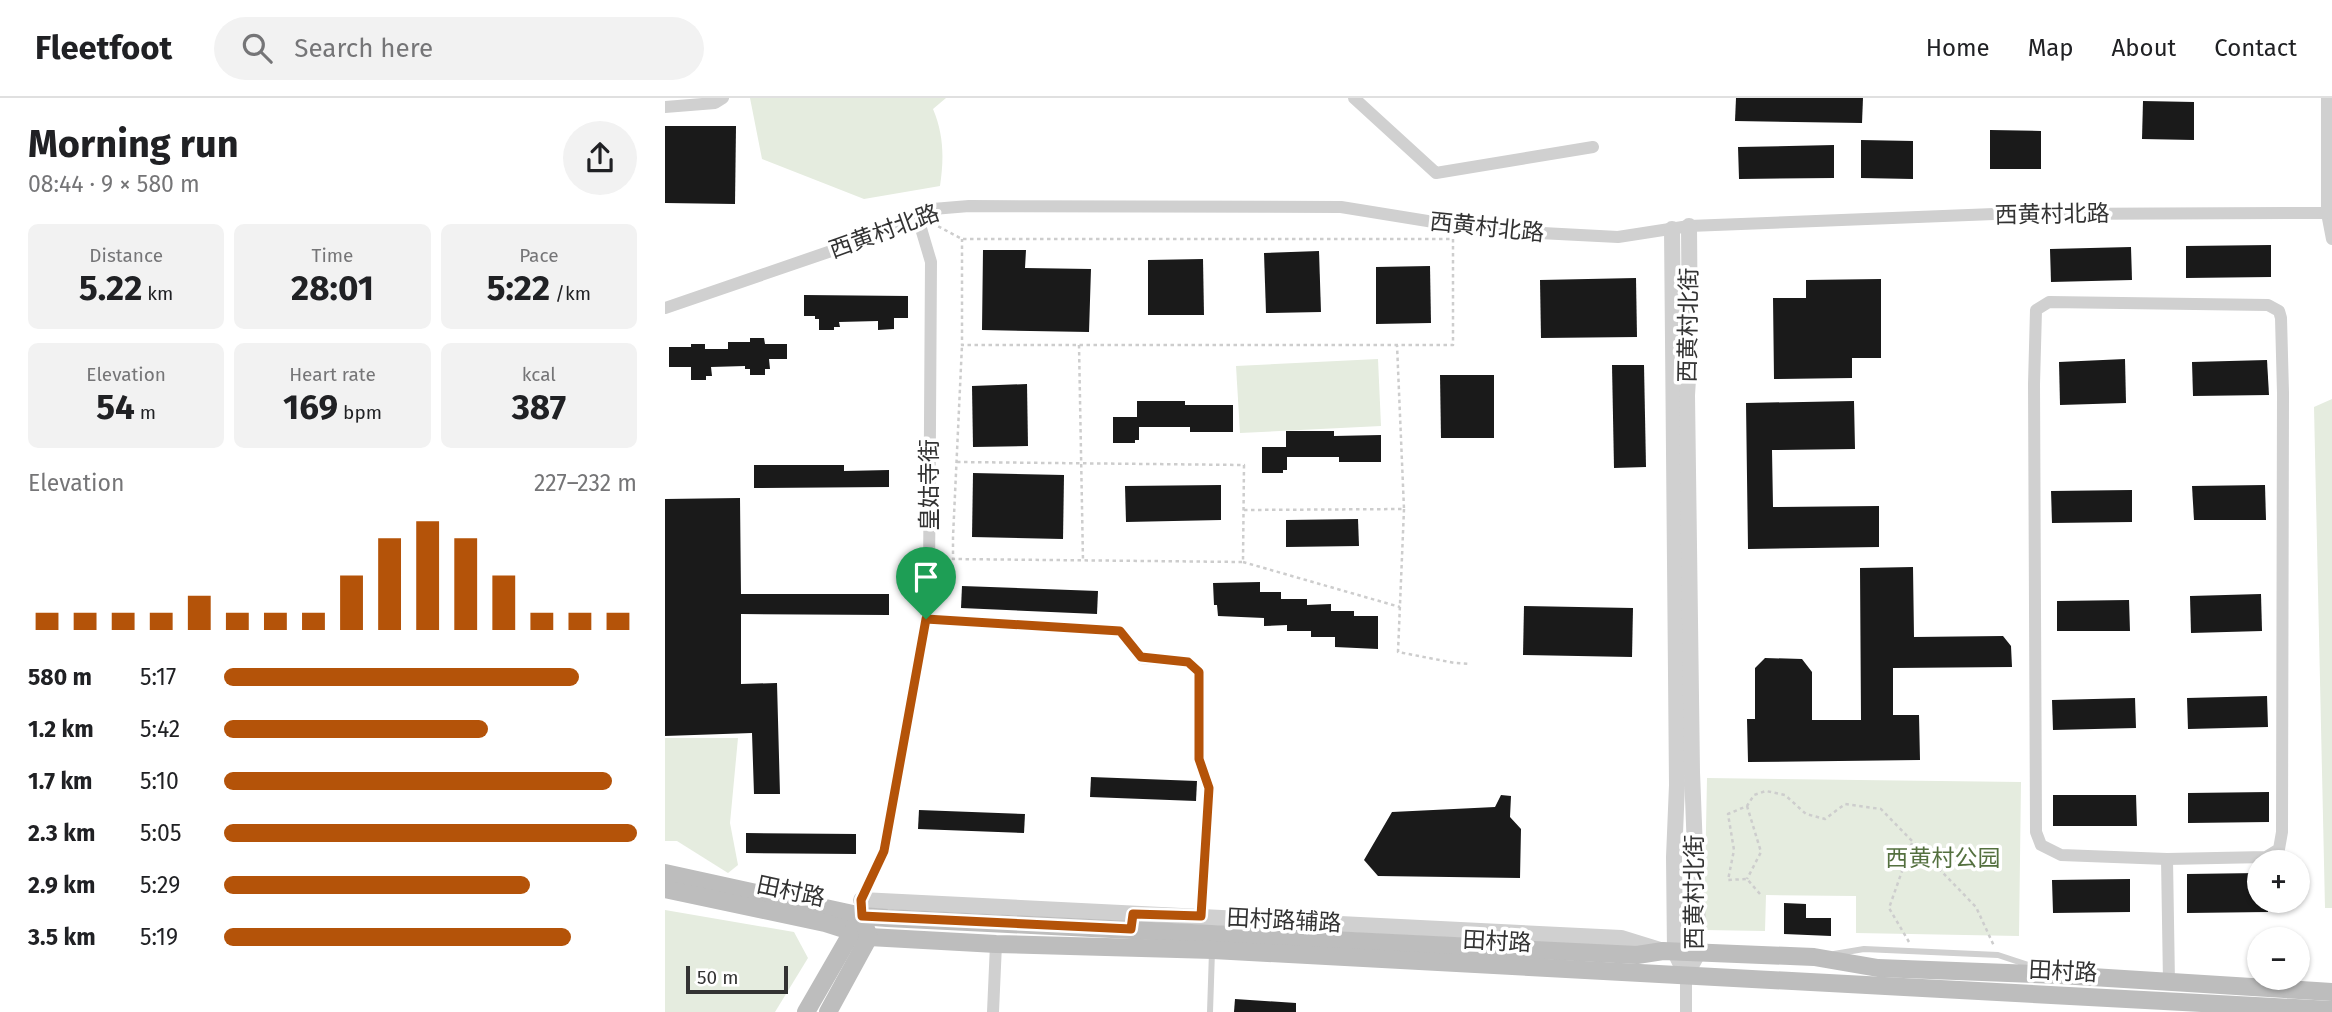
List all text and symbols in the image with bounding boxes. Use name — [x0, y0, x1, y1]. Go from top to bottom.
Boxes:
search box — [214, 17, 704, 80]
text: Fleetfoot — [35, 28, 172, 68]
icon: search — [238, 29, 276, 67]
text: Search here — [294, 33, 433, 64]
text: Home — [1926, 34, 1990, 62]
text: Map — [2028, 34, 2074, 62]
text: About — [2112, 34, 2176, 62]
text: Contact — [2214, 34, 2297, 62]
text: Morning run — [28, 121, 239, 167]
button: share — [563, 121, 637, 195]
text: 08:44 · 9 × 580 m — [28, 170, 200, 198]
street label: 西黄村北路 — [825, 198, 943, 264]
street label: 西黄村北路 — [1994, 199, 2110, 229]
street label: 西黄村北路 — [1428, 207, 1546, 247]
text: Distance — [89, 244, 163, 267]
text: Time — [312, 244, 353, 267]
text: Pace — [519, 244, 559, 267]
text: 5.22 — [79, 267, 142, 309]
text: 28:01 — [291, 267, 374, 309]
text: 5:22 — [487, 267, 550, 309]
street label: 西黄村北街 — [1673, 267, 1703, 383]
text: km — [142, 282, 173, 305]
text: /km — [550, 282, 591, 305]
text: Elevation — [86, 363, 166, 386]
text: Heart rate — [289, 363, 376, 386]
text: kcal — [522, 363, 556, 386]
text: 54 — [96, 386, 135, 428]
text: 169 — [283, 386, 338, 428]
text: 387 — [512, 386, 566, 428]
text: m — [135, 401, 156, 424]
text: bpm — [338, 401, 382, 424]
street label: 皇姑寺街 — [915, 439, 943, 531]
text: Elevation — [28, 469, 124, 497]
text: 227–232 m — [534, 469, 637, 497]
pin — [896, 547, 956, 619]
icon: arrive — [907, 558, 945, 596]
text: 580 m — [28, 663, 92, 691]
text: 5:17 — [140, 663, 176, 691]
text: 1.2 km — [28, 715, 94, 743]
text: 5:42 — [140, 715, 180, 743]
text: 1.7 km — [28, 767, 93, 795]
text: 5:10 — [140, 767, 179, 795]
text: 2.3 km — [28, 819, 95, 847]
text: 5:05 — [140, 819, 181, 847]
street label: 西黄村北街 — [1680, 835, 1708, 950]
park label: 西黄村公园 — [1886, 844, 2001, 872]
map controls — [2247, 850, 2310, 990]
button: + — [2247, 850, 2310, 913]
street label: 田村路 — [754, 870, 828, 912]
text: 2.9 km — [28, 871, 95, 899]
text: 5:29 — [140, 871, 180, 899]
street label: 田村路辅路 — [1226, 903, 1342, 937]
text: 3.5 km — [28, 923, 96, 951]
text: 5:19 — [140, 923, 178, 951]
street label: 田村路 — [1462, 925, 1532, 957]
button: − — [2247, 927, 2310, 990]
street label: 田村路 — [2028, 955, 2098, 987]
scale bar — [686, 963, 787, 995]
text: 50 m — [697, 966, 738, 989]

